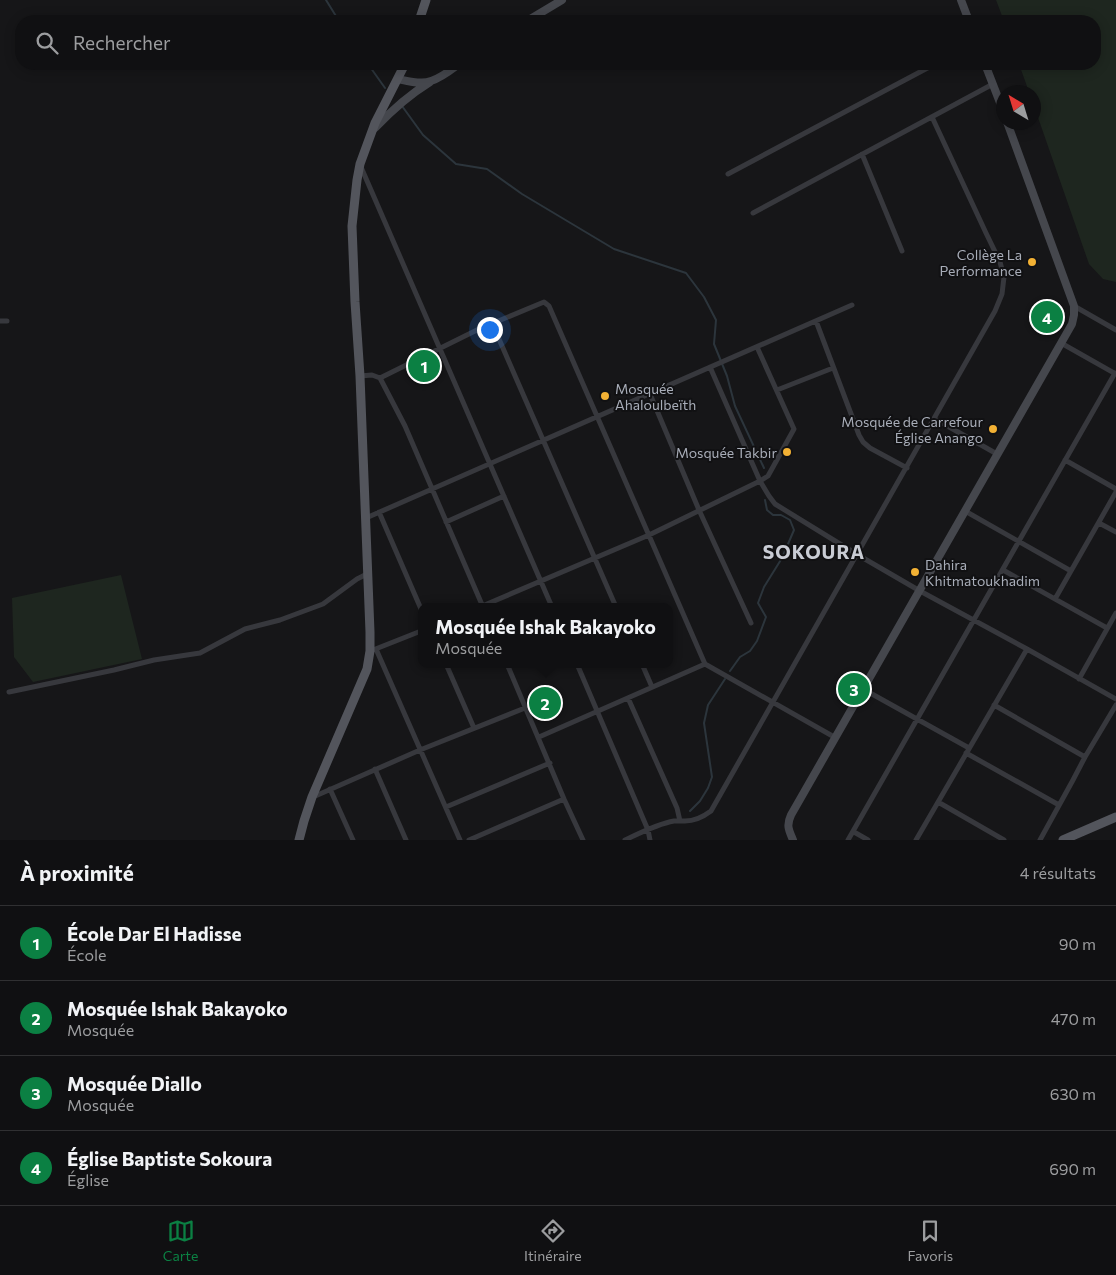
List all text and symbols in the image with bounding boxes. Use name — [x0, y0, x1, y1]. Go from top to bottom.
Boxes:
search box — [15, 15, 1101, 70]
icon: search — [33, 29, 61, 57]
text: Rechercher — [73, 31, 171, 54]
north arrow — [996, 85, 1041, 130]
place label: Collège La Performance — [939, 246, 1022, 279]
marker: Collège La Performance — [1026, 256, 1038, 268]
pin: 4 — [1031, 298, 1063, 336]
your location — [477, 317, 503, 343]
pin: 1 — [408, 347, 440, 385]
place label: Mosquée Ahaloulbeïth — [615, 380, 696, 413]
marker: Mosquée Ahaloulbeïth — [599, 390, 611, 402]
place label: Mosquée de Carrefour Église Anango — [841, 413, 983, 446]
marker: Mosquée de Carrefour Église Anango — [987, 423, 999, 435]
place label: Mosquée Takbir — [675, 444, 777, 461]
marker: Mosquée Takbir — [781, 446, 793, 458]
district label: SOKOURA — [763, 540, 865, 563]
place label: Dahira Khitmatoukhadim — [925, 556, 1040, 589]
marker: Dahira Khitmatoukhadim — [909, 566, 921, 578]
popup — [418, 603, 673, 668]
text: Mosquée Ishak Bakayoko — [435, 615, 656, 638]
text: Mosquée — [435, 638, 502, 657]
pin: 3 — [838, 670, 870, 708]
pin: 2 — [529, 684, 561, 722]
text: À proximité — [20, 860, 134, 885]
text: 4 résultats — [1020, 863, 1096, 882]
text: École Dar El Hadisse — [67, 922, 242, 945]
text: 1 — [32, 934, 40, 953]
text: 90 m — [1059, 934, 1096, 953]
text: École — [67, 945, 106, 964]
text: Mosquée Ishak Bakayoko — [67, 997, 288, 1020]
text: 2 — [31, 1009, 41, 1028]
text: 470 m — [1051, 1009, 1096, 1028]
text: Mosquée — [67, 1020, 134, 1039]
text: Mosquée Diallo — [67, 1072, 202, 1095]
text: 3 — [31, 1084, 41, 1103]
text: 630 m — [1050, 1084, 1096, 1103]
text: Mosquée — [67, 1095, 134, 1114]
text: Église Baptiste Sokoura — [67, 1147, 272, 1170]
text: 4 — [31, 1159, 41, 1178]
text: 690 m — [1049, 1159, 1096, 1178]
text: Église — [67, 1170, 109, 1189]
tab: Carte — [163, 1217, 198, 1264]
tab: Itinéraire — [524, 1217, 582, 1264]
tab: Favoris — [907, 1217, 953, 1264]

